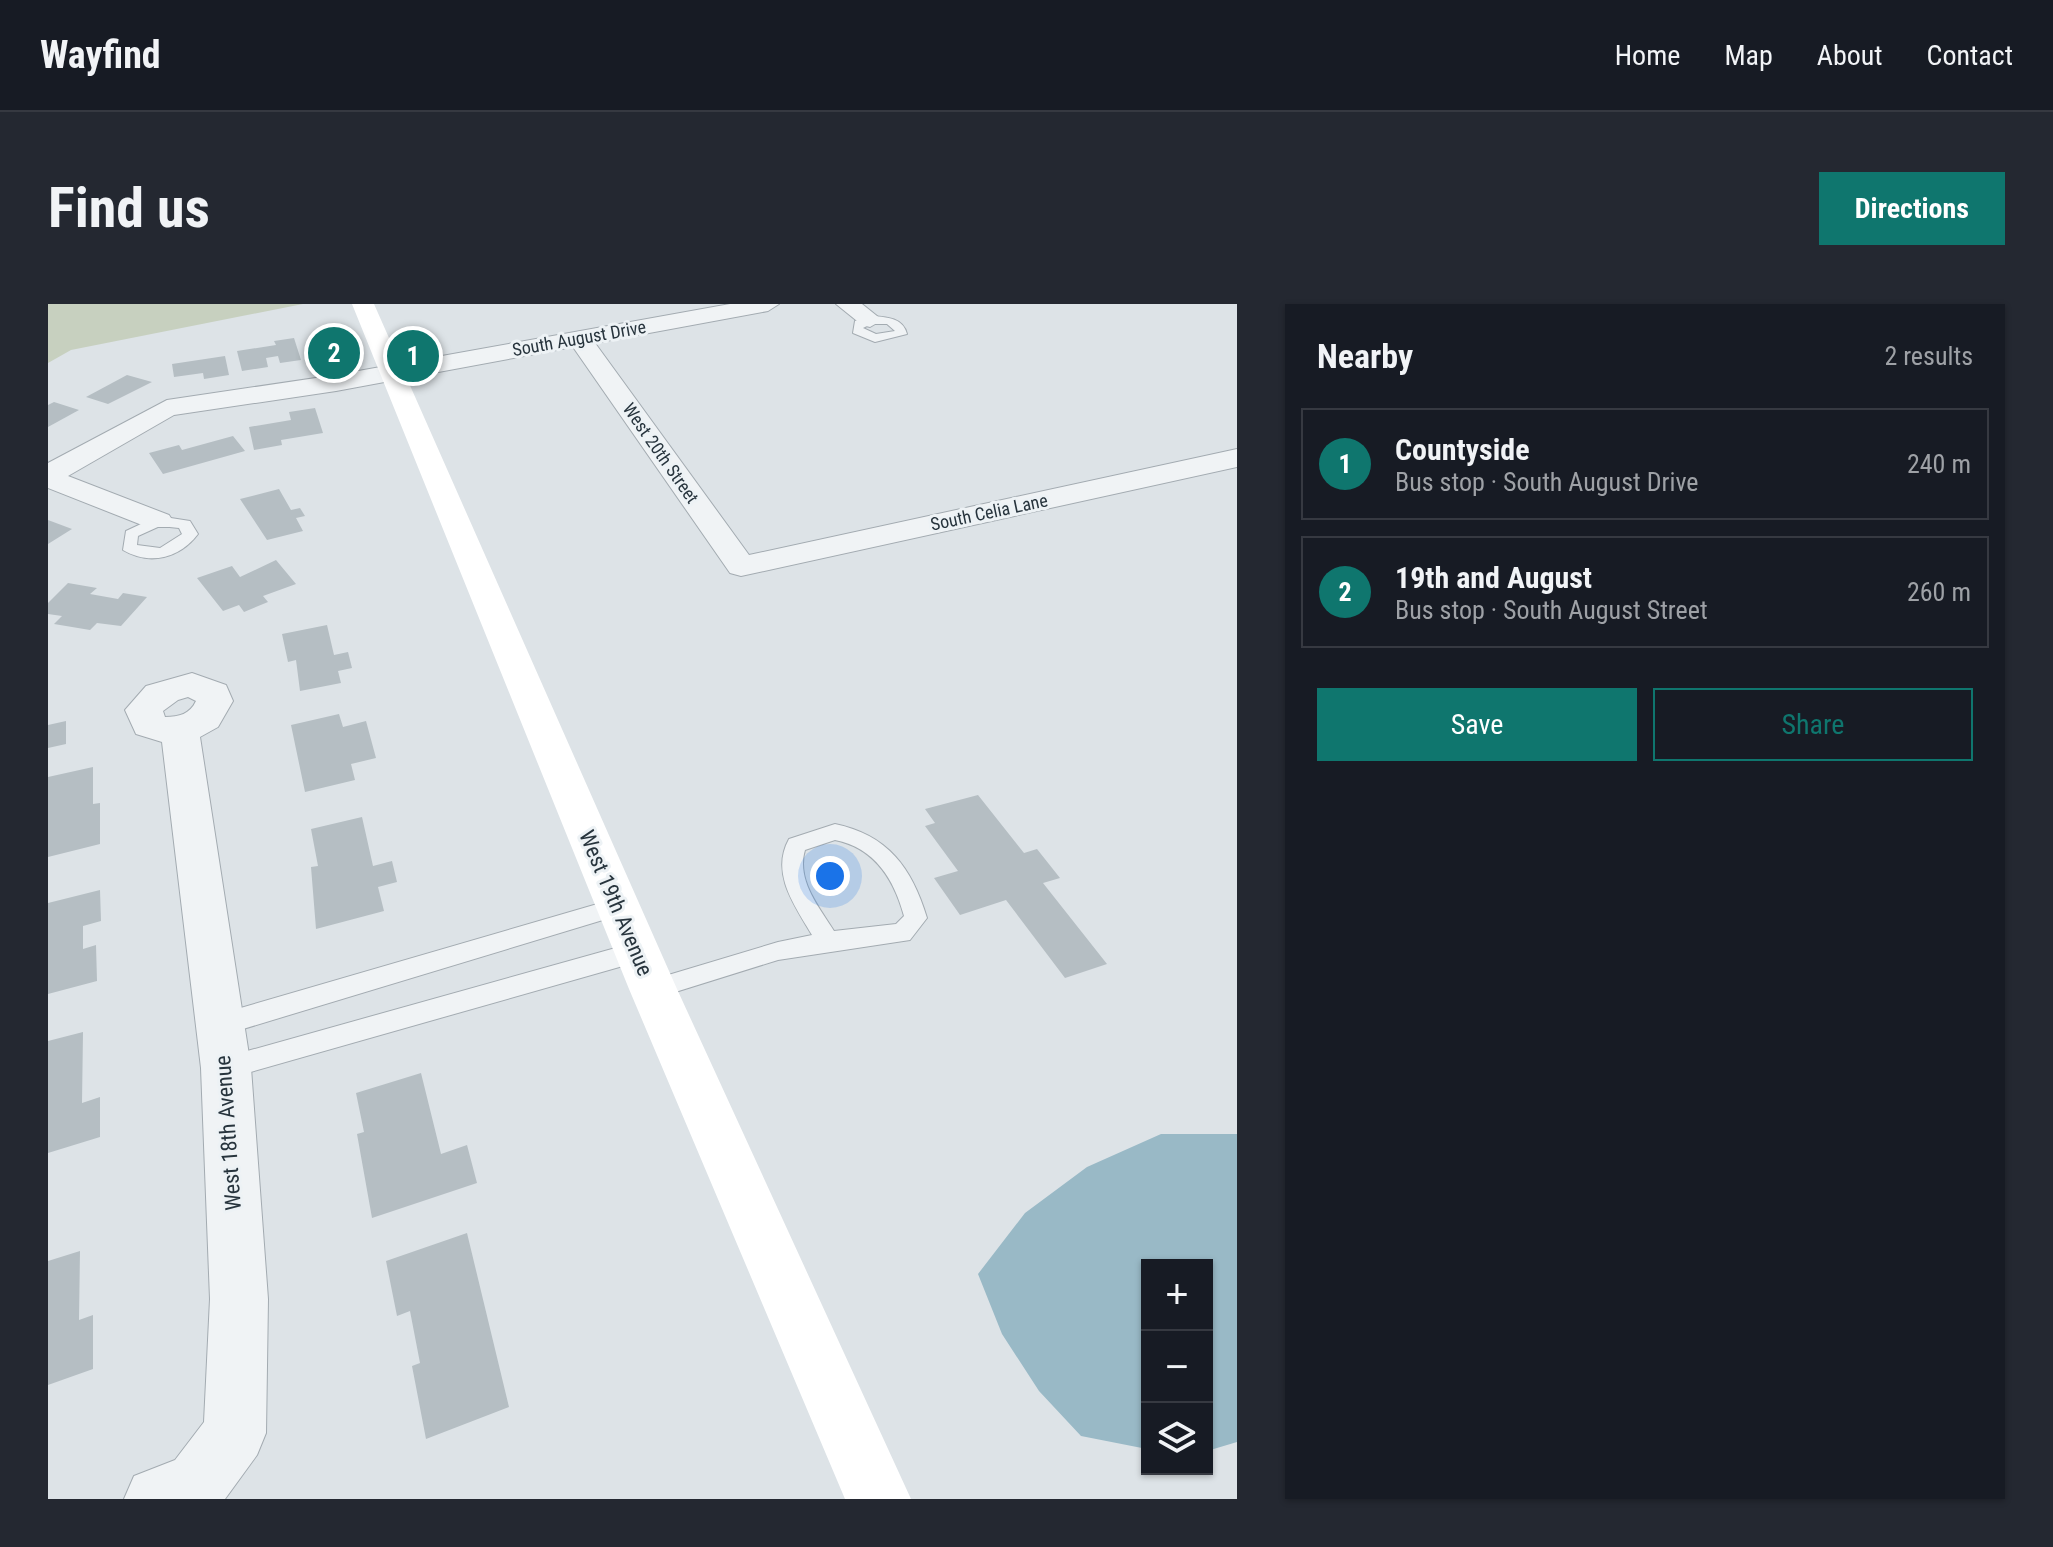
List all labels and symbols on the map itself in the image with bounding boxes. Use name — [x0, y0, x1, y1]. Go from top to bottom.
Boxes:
street label: South August Drive — [511, 316, 647, 360]
pin: 2 — [308, 323, 360, 383]
pin: 1 — [387, 326, 439, 386]
street label: West 20th Street — [619, 399, 703, 507]
street label: South Celia Lane — [929, 489, 1049, 535]
street label: West 19th Avenue — [574, 827, 658, 979]
your location — [810, 856, 850, 896]
street label: West 18th Avenue — [210, 1055, 246, 1211]

